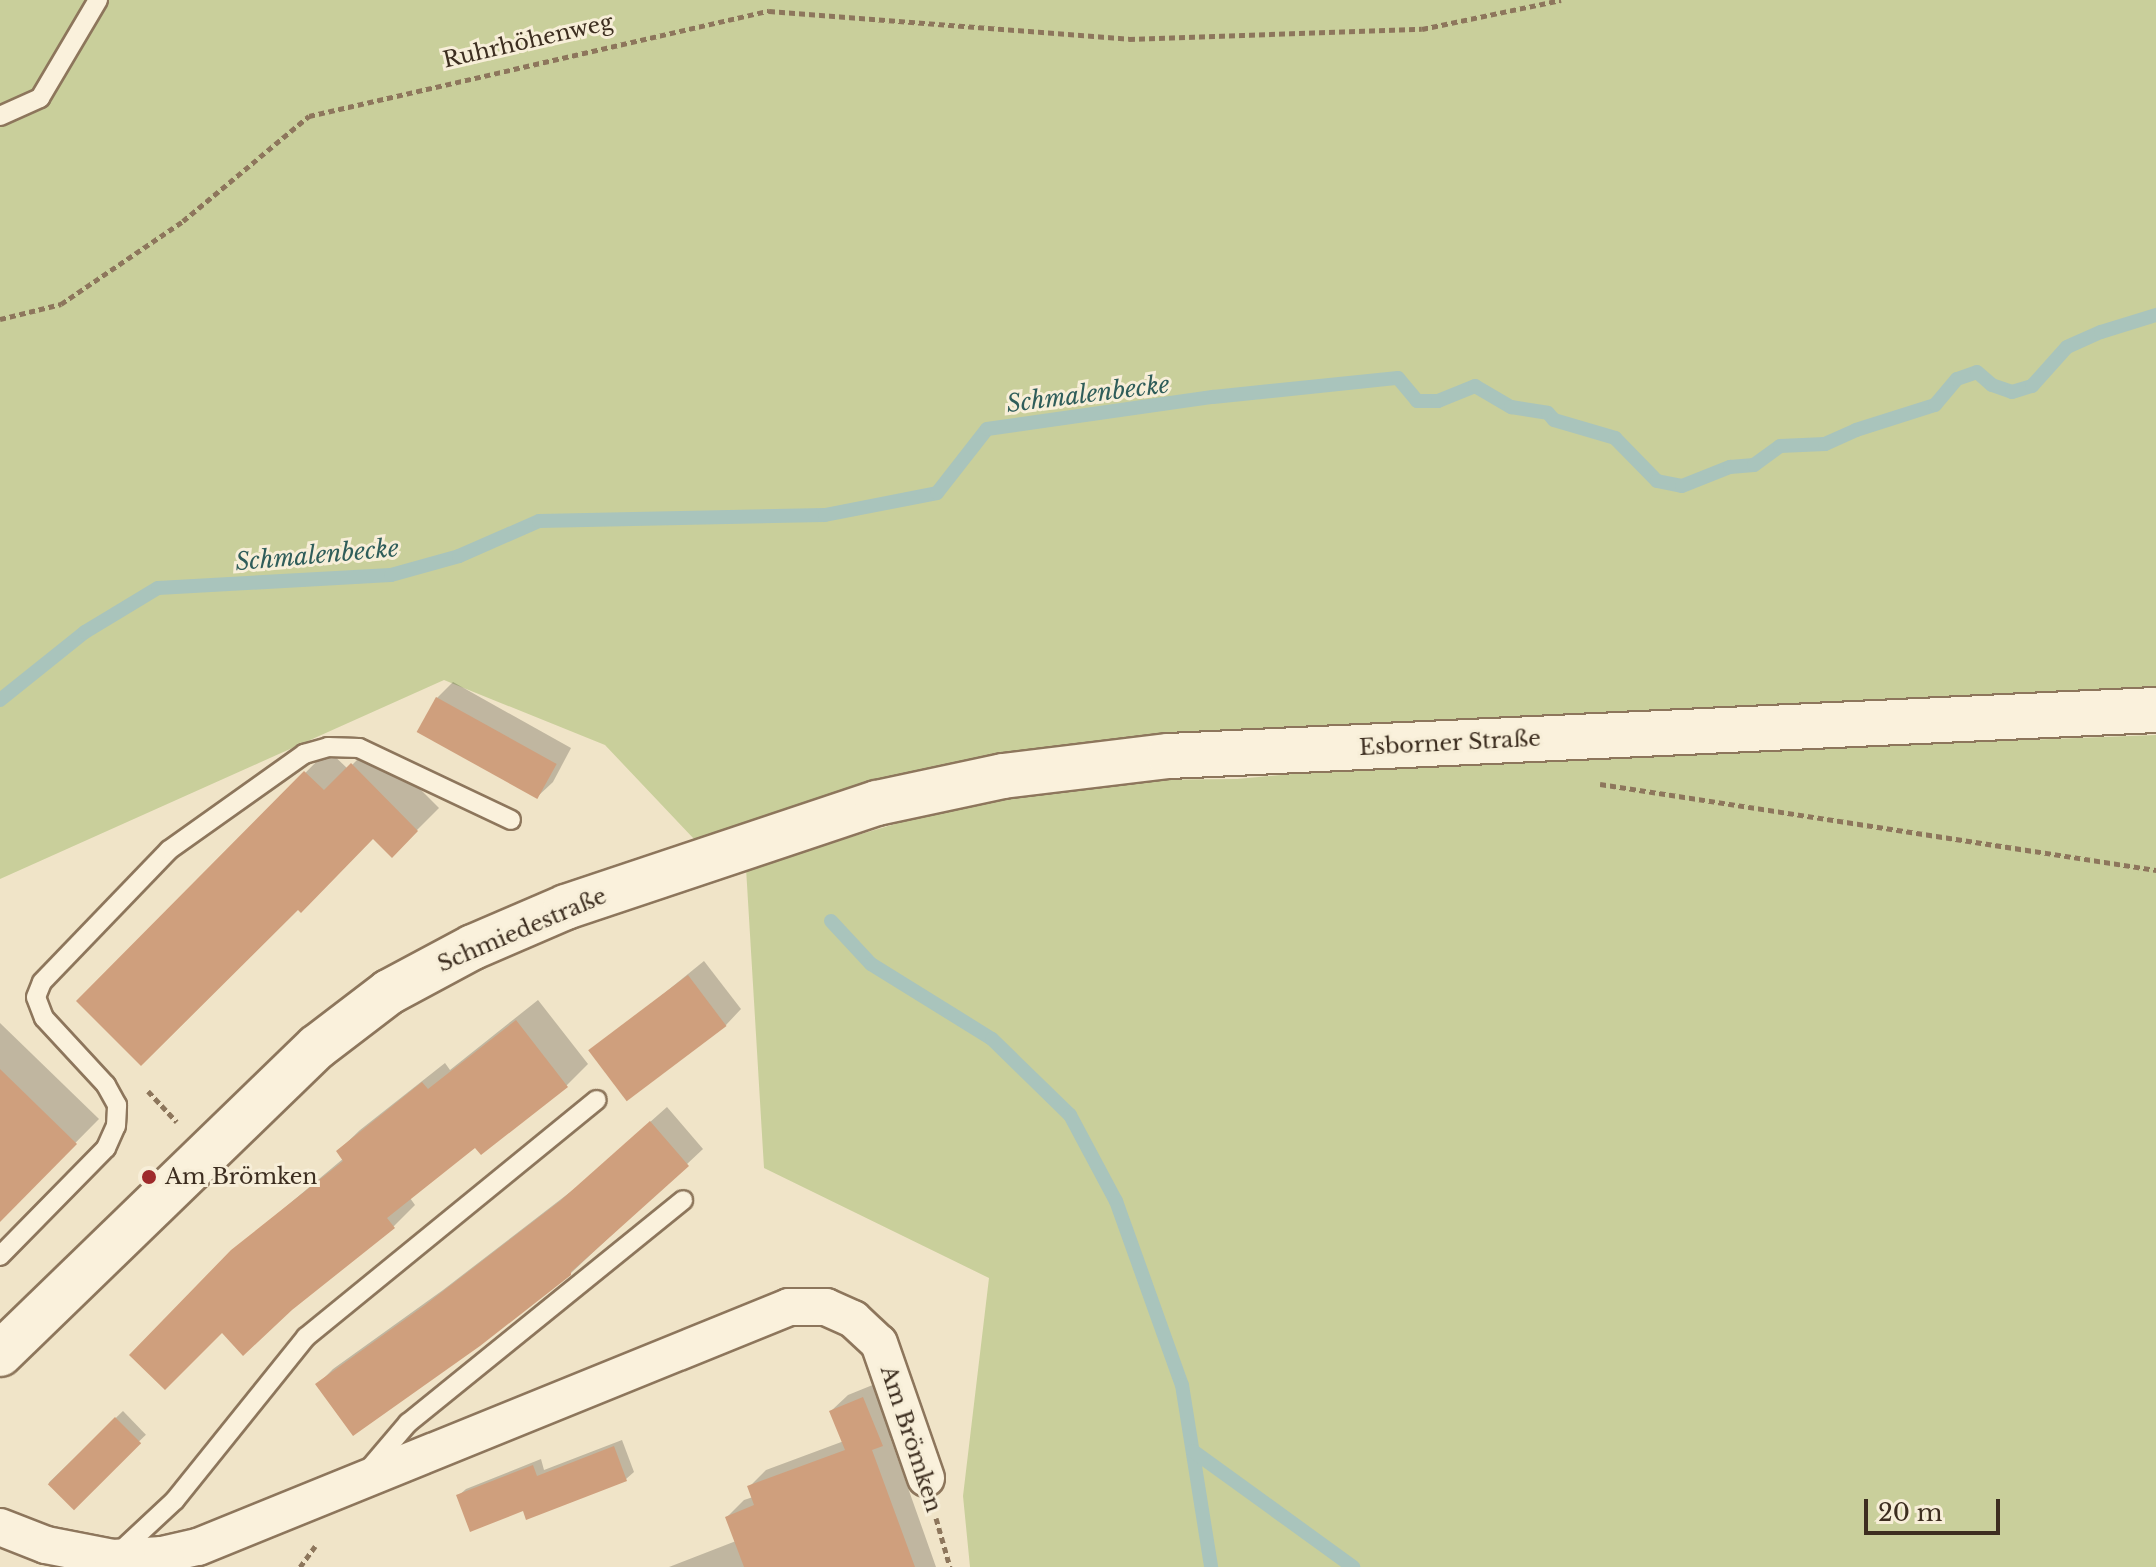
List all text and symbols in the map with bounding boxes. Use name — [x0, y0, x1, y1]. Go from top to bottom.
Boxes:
street label: Ruhrhöhenweg — [440, 9, 616, 73]
water label: Schmalenbecke — [1005, 370, 1171, 418]
water label: Schmalenbecke — [234, 534, 400, 576]
street label: Esborner Straße — [1358, 725, 1542, 761]
street label: Schmiedestraße — [434, 883, 610, 977]
place label: Am Brömken — [165, 1164, 318, 1190]
marker: Am Brömken — [140, 1168, 158, 1186]
street label: Am Brömken — [875, 1362, 947, 1516]
scale bar — [1868, 1483, 2004, 1533]
text: 20 m — [1878, 1498, 1943, 1527]

